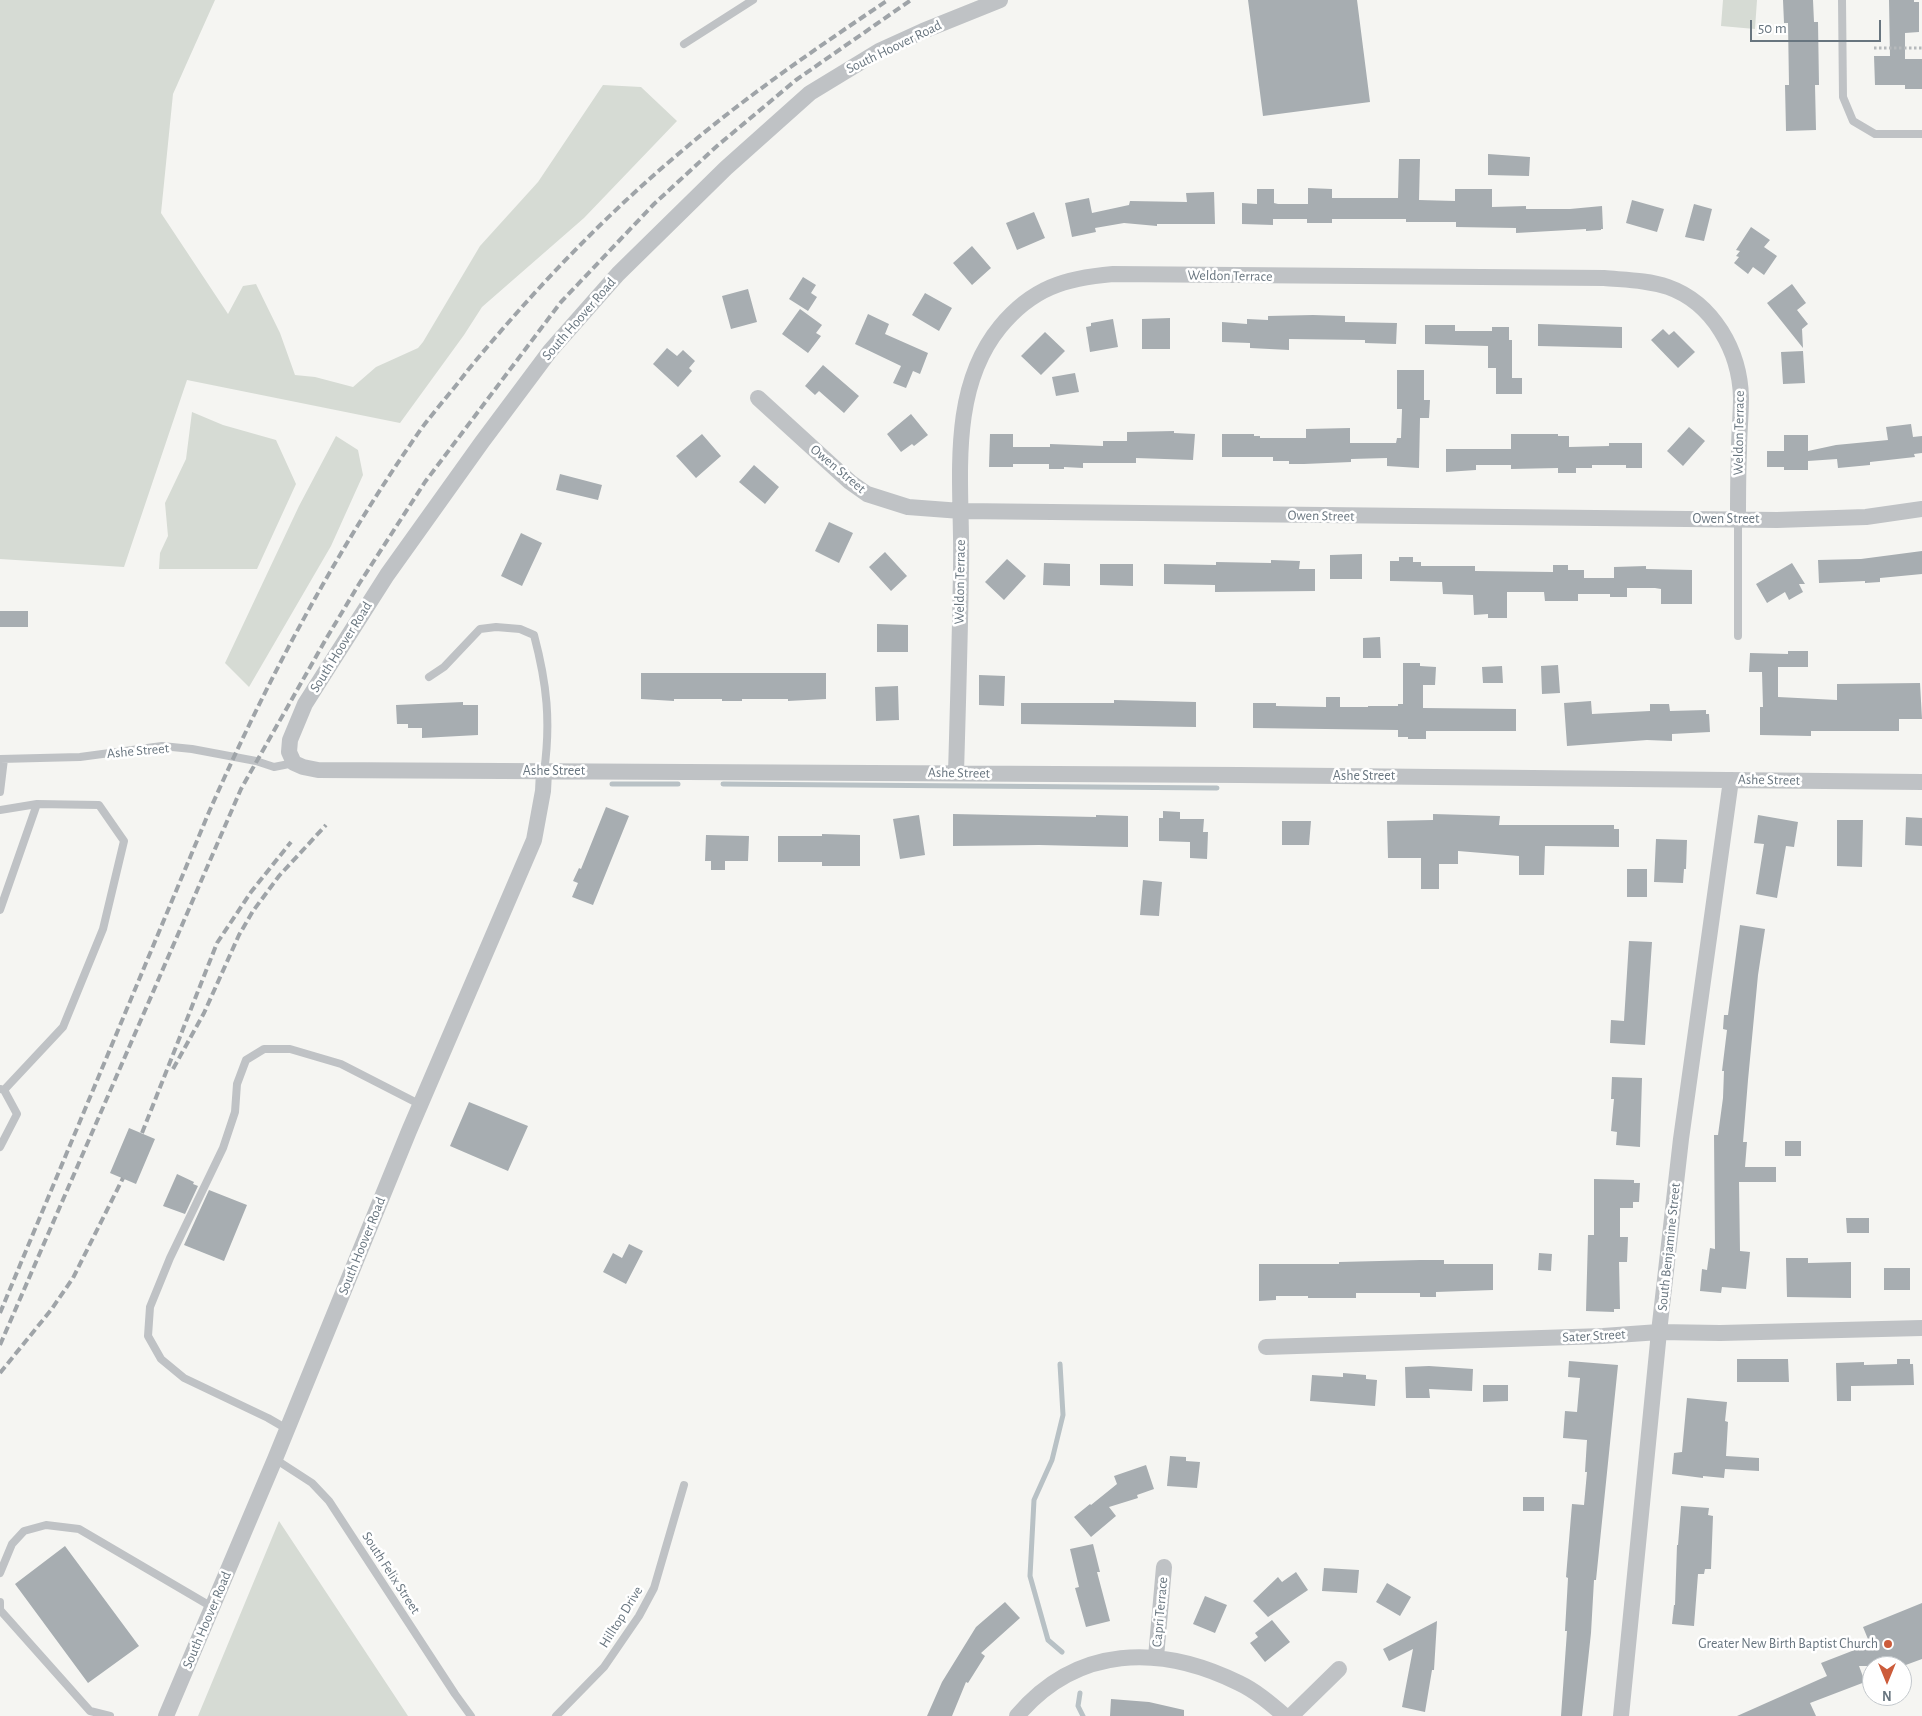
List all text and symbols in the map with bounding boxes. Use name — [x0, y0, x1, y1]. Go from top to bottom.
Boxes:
scale bar — [1752, 10, 1883, 42]
street label: South Hoover Road — [844, 17, 944, 77]
text: 50 m — [1758, 21, 1787, 36]
street label: Weldon Terrace — [1187, 267, 1273, 285]
street label: South Hoover Road — [539, 274, 619, 364]
street label: Weldon Terrace — [1730, 390, 1748, 476]
street label: Owen Street — [807, 441, 869, 497]
street label: Owen Street — [1287, 507, 1355, 525]
street label: Owen Street — [1692, 511, 1760, 527]
street label: Weldon Terrace — [951, 539, 969, 625]
street label: South Hoover Road — [306, 598, 376, 696]
street label: Ashe Street — [106, 740, 170, 762]
street label: Ashe Street — [523, 763, 585, 779]
street label: Ashe Street — [928, 764, 990, 782]
street label: Ashe Street — [1333, 768, 1395, 784]
street label: Ashe Street — [1738, 771, 1800, 789]
street label: South Benjamine Street — [1654, 1182, 1684, 1312]
street label: South Hoover Road — [335, 1195, 389, 1297]
street label: Sater Street — [1562, 1326, 1626, 1346]
street label: South Felix Street — [358, 1529, 424, 1617]
street label: South Hoover Road — [179, 1569, 235, 1671]
street label: Capri Terrace — [1149, 1576, 1171, 1648]
street label: Hilltop Drive — [595, 1583, 647, 1651]
place label: Greater New Birth Baptist Church — [1698, 1636, 1878, 1652]
marker: Greater New Birth Baptist Church — [1882, 1638, 1894, 1650]
north arrow — [1862, 1656, 1912, 1706]
text: N — [1882, 1688, 1892, 1702]

